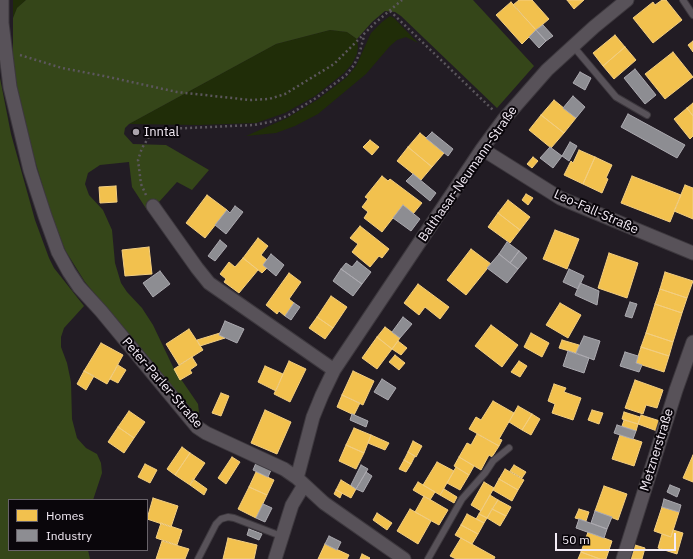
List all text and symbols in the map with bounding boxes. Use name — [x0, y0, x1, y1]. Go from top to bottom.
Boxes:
street label: Balthasar-Neumann-Straße — [415, 103, 521, 245]
place label: Inntal — [144, 124, 179, 140]
marker: Inntal — [131, 127, 141, 137]
street label: Leo-Fall-Straße — [551, 186, 641, 238]
street label: Peter-Parler-Straße — [118, 335, 206, 431]
street label: Metznerstraße — [637, 407, 677, 493]
legend — [8, 499, 148, 551]
text: Homes — [46, 508, 84, 523]
scale bar — [557, 525, 678, 551]
text: Industry — [46, 528, 92, 543]
text: 50 m — [562, 532, 590, 547]

